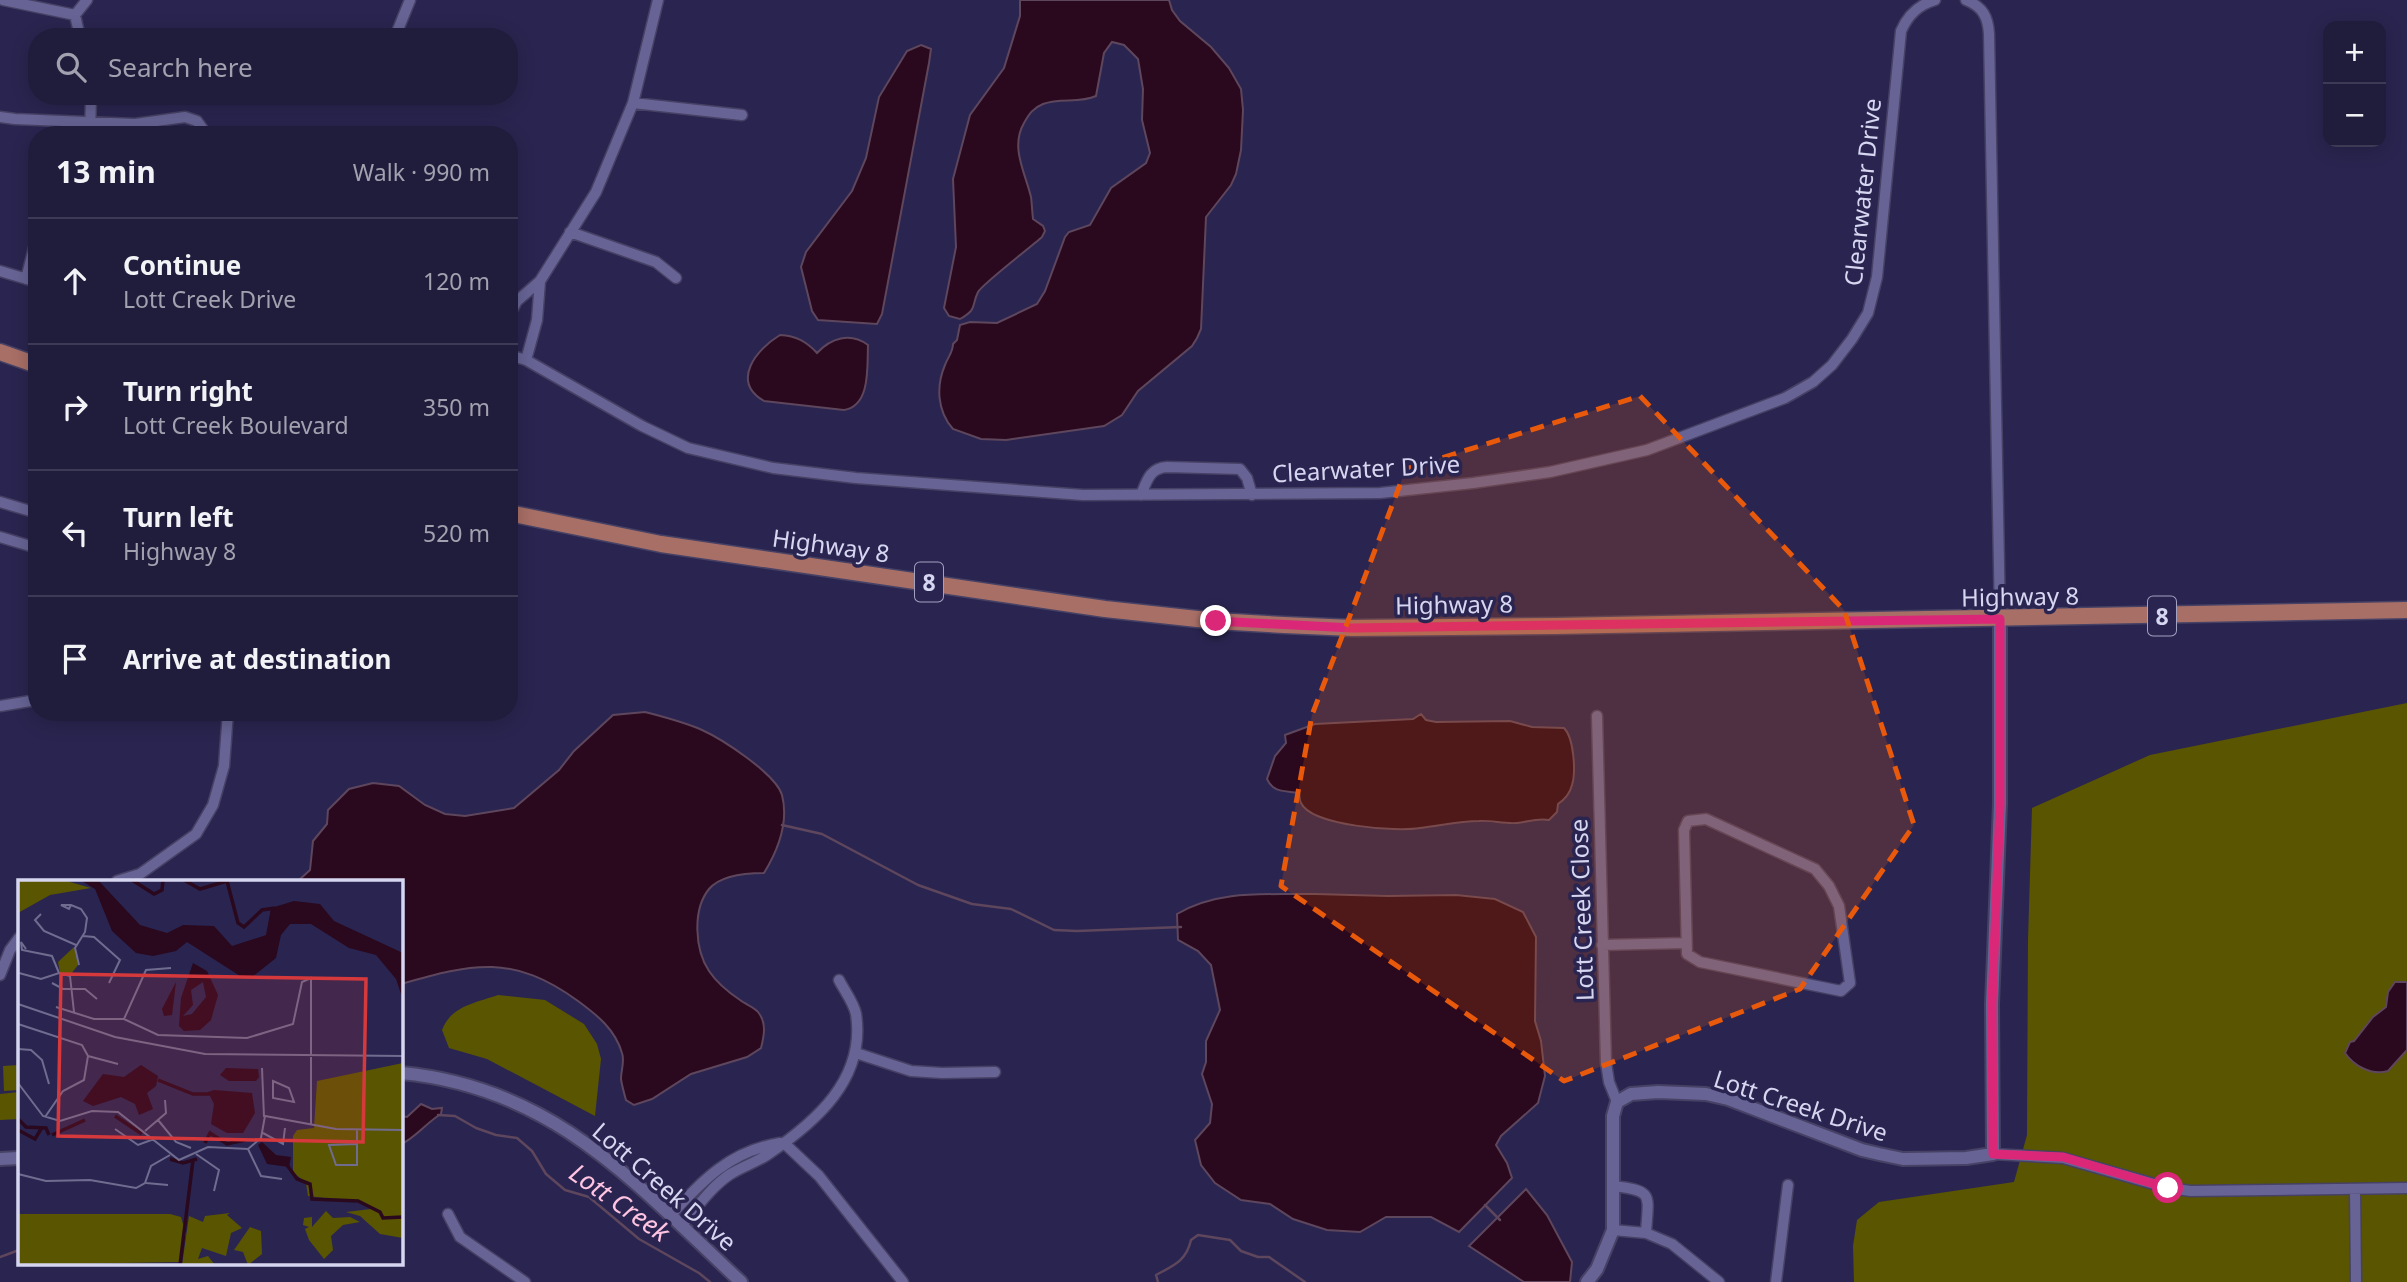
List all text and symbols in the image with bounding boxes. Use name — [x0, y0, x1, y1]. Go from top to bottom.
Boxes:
map controls — [2323, 21, 2386, 147]
button: + — [2323, 21, 2386, 84]
search box — [28, 28, 518, 105]
icon: search — [52, 48, 90, 86]
text: Search here — [108, 49, 253, 85]
button: − — [2323, 84, 2386, 147]
street label: Clearwater Drive — [1836, 97, 1888, 287]
text: 13 min — [56, 151, 156, 192]
text: Walk · 990 m — [353, 156, 490, 188]
text: Continue — [123, 247, 241, 283]
icon: ahead — [56, 262, 94, 300]
text: 120 m — [423, 265, 490, 297]
text: Lott Creek Drive — [123, 283, 296, 315]
text: Turn right — [123, 373, 253, 409]
icon: right — [56, 388, 94, 426]
text: 350 m — [423, 391, 490, 423]
text: Lott Creek Boulevard — [123, 409, 349, 441]
street label: Clearwater Drive — [1271, 447, 1461, 489]
text: Turn left — [123, 499, 234, 535]
icon: left — [56, 514, 94, 552]
text: 520 m — [423, 517, 490, 549]
street label: Highway 8 — [770, 520, 892, 570]
text: Highway 8 — [123, 535, 236, 567]
road number: 8 — [915, 562, 943, 602]
street label: Highway 8 — [1961, 578, 2079, 614]
street label: Highway 8 — [1395, 586, 1513, 622]
road number: 8 — [2148, 596, 2176, 636]
route end — [1200, 605, 1231, 636]
icon: arrive — [56, 640, 94, 678]
text: Arrive at destination — [123, 641, 392, 677]
street label: Lott Creek Close — [1561, 818, 1601, 1002]
inset map — [18, 880, 402, 1264]
street label: Lott Creek Drive — [1710, 1061, 1892, 1149]
street label: Lott Creek Drive — [587, 1116, 743, 1256]
water label: Lott Creek — [564, 1156, 676, 1248]
route start — [2152, 1172, 2183, 1203]

